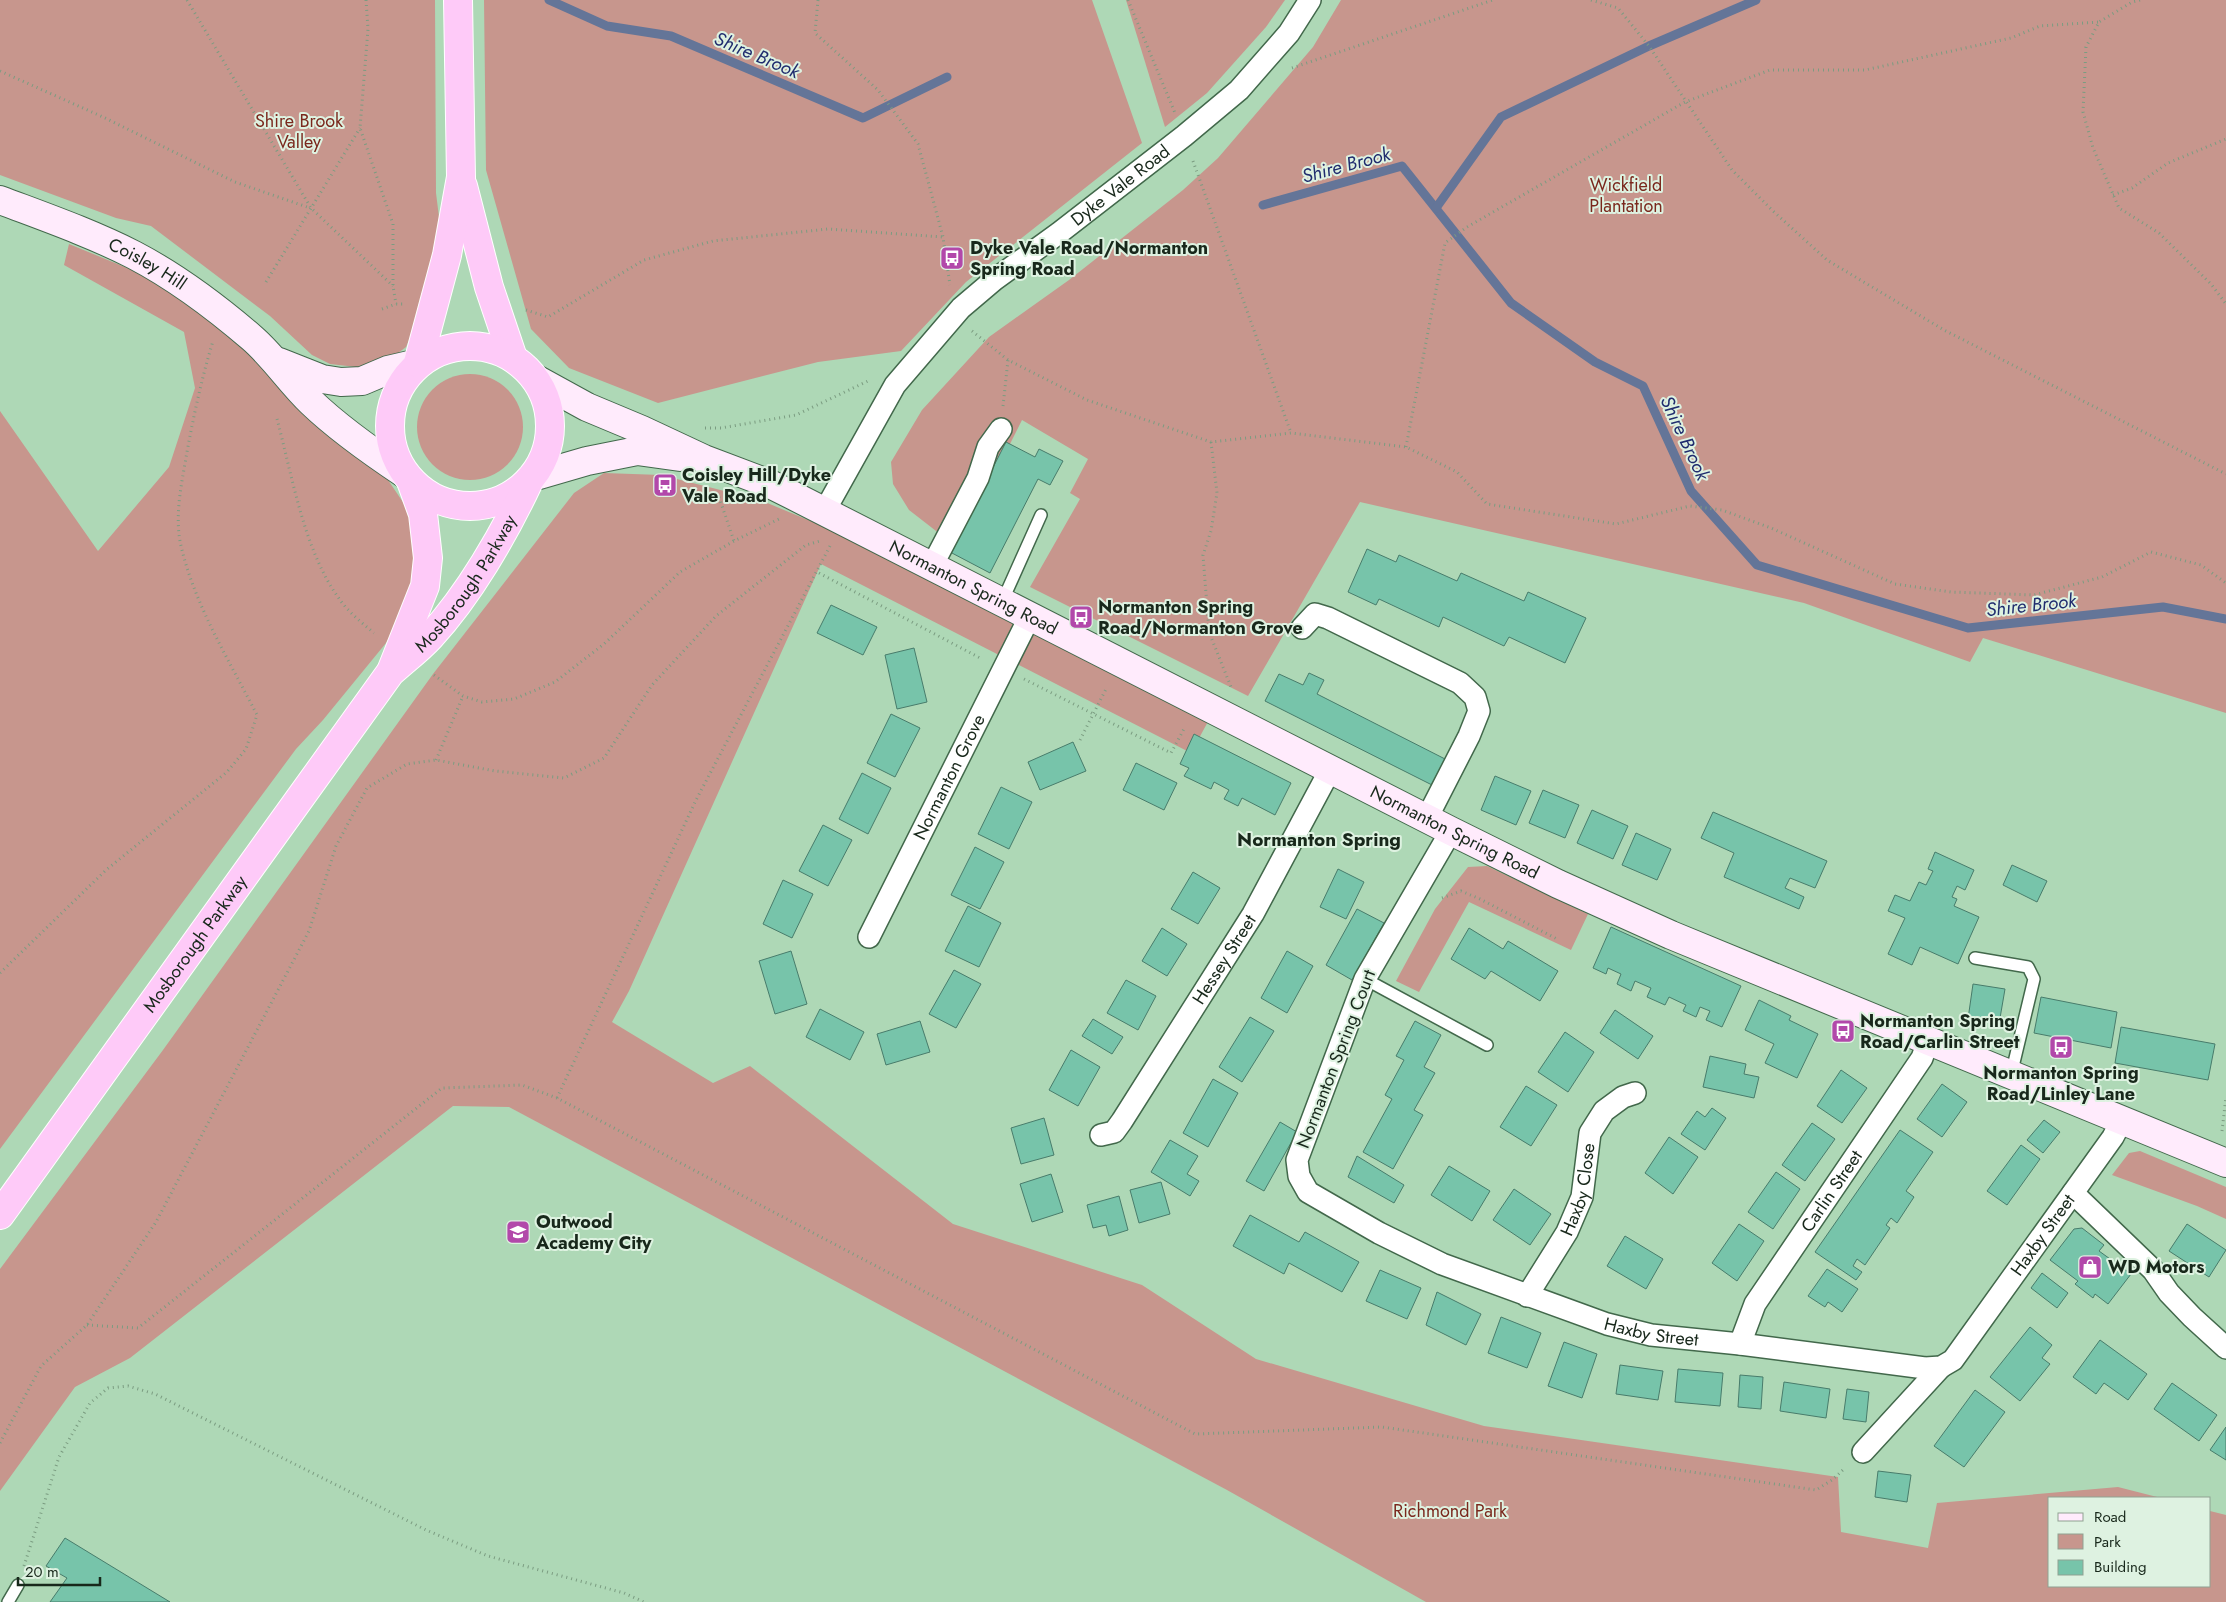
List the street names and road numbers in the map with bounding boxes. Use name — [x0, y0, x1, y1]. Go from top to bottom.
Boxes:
street label: Dyke Vale Road — [1065, 139, 1175, 232]
street label: Coisley Hill — [104, 231, 192, 296]
street label: Mosborough Parkway — [409, 510, 523, 658]
street label: Normanton Spring Road — [885, 534, 1062, 641]
street label: Normanton Grove — [907, 710, 992, 844]
street label: Normanton Spring Road — [1366, 779, 1544, 886]
street label: Mosborough Parkway — [137, 870, 253, 1018]
street label: Hessey Street — [1186, 909, 1263, 1010]
street label: Normanton Spring Court — [1290, 965, 1382, 1152]
street label: Haxby Close — [1554, 1142, 1602, 1240]
street label: Carlin Street — [1794, 1145, 1869, 1237]
street label: Haxby Street — [2004, 1188, 2082, 1281]
street label: Haxby Street — [1601, 1311, 1700, 1353]

